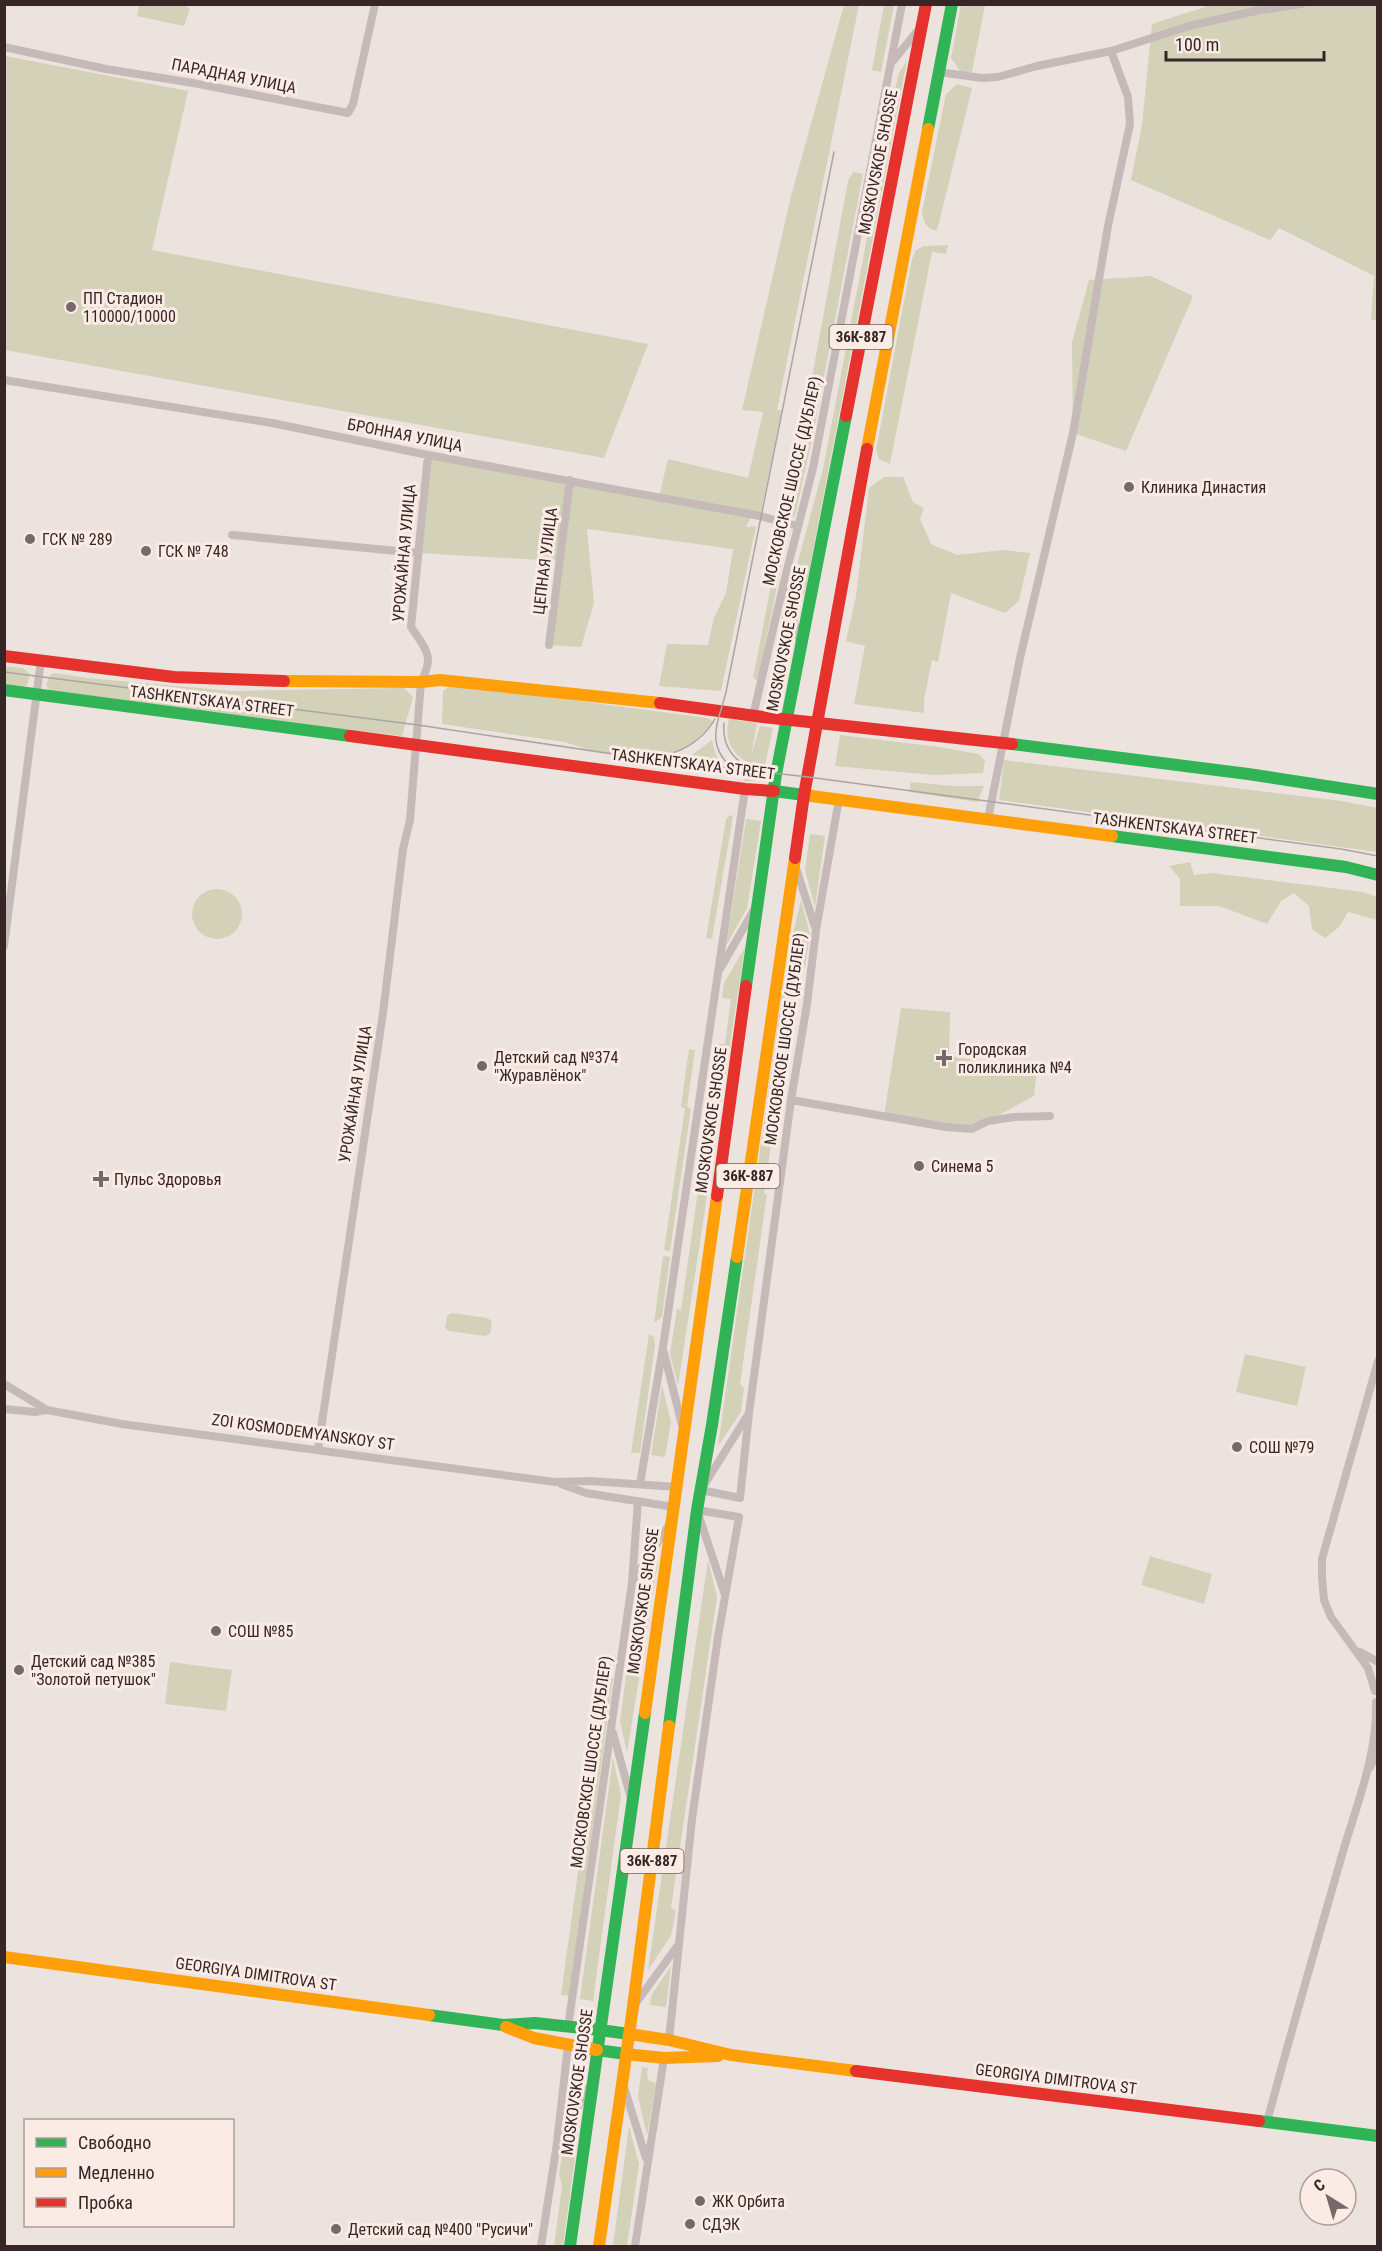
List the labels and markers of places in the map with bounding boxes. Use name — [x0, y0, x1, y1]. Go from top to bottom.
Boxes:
place label: ПП Стадион 110000/10000 — [83, 289, 176, 326]
marker: ПП Стадион 110000/10000 — [64, 300, 78, 314]
place label: Клиника Династия — [1141, 478, 1266, 497]
marker: Клиника Династия — [1122, 480, 1136, 494]
place label: ГСК № 289 — [42, 530, 113, 549]
marker: ГСК № 289 — [23, 532, 37, 546]
place label: ГСК № 748 — [158, 542, 229, 561]
marker: ГСК № 748 — [139, 544, 153, 558]
place label: Городская поликлиника №4 — [958, 1040, 1072, 1077]
place label: Детский сад №374 "Журавлёнок" — [494, 1048, 618, 1085]
marker: Городская поликлиника №4 — [935, 1049, 953, 1067]
marker: Детский сад №374 "Журавлёнок" — [475, 1059, 489, 1073]
place label: Синема 5 — [931, 1157, 994, 1176]
marker: Синема 5 — [912, 1159, 926, 1173]
marker: Пульс Здоровья — [92, 1170, 110, 1188]
place label: Пульс Здоровья — [114, 1170, 221, 1189]
place label: СОШ №79 — [1249, 1438, 1314, 1457]
marker: СОШ №79 — [1230, 1440, 1244, 1454]
place label: СОШ №85 — [228, 1622, 293, 1641]
marker: СОШ №85 — [209, 1624, 223, 1638]
place label: Детский сад №385 "Золотой петушок" — [31, 1652, 156, 1689]
marker: Детский сад №385 "Золотой петушок" — [12, 1663, 26, 1677]
place label: ЖК Орбита — [712, 2192, 785, 2211]
marker: ЖК Орбита — [693, 2194, 707, 2208]
place label: СДЭК — [702, 2215, 740, 2234]
marker: СДЭК — [683, 2217, 697, 2231]
place label: Детский сад №400 "Русичи" — [348, 2220, 533, 2239]
marker: Детский сад №400 "Русичи" — [329, 2222, 343, 2236]

